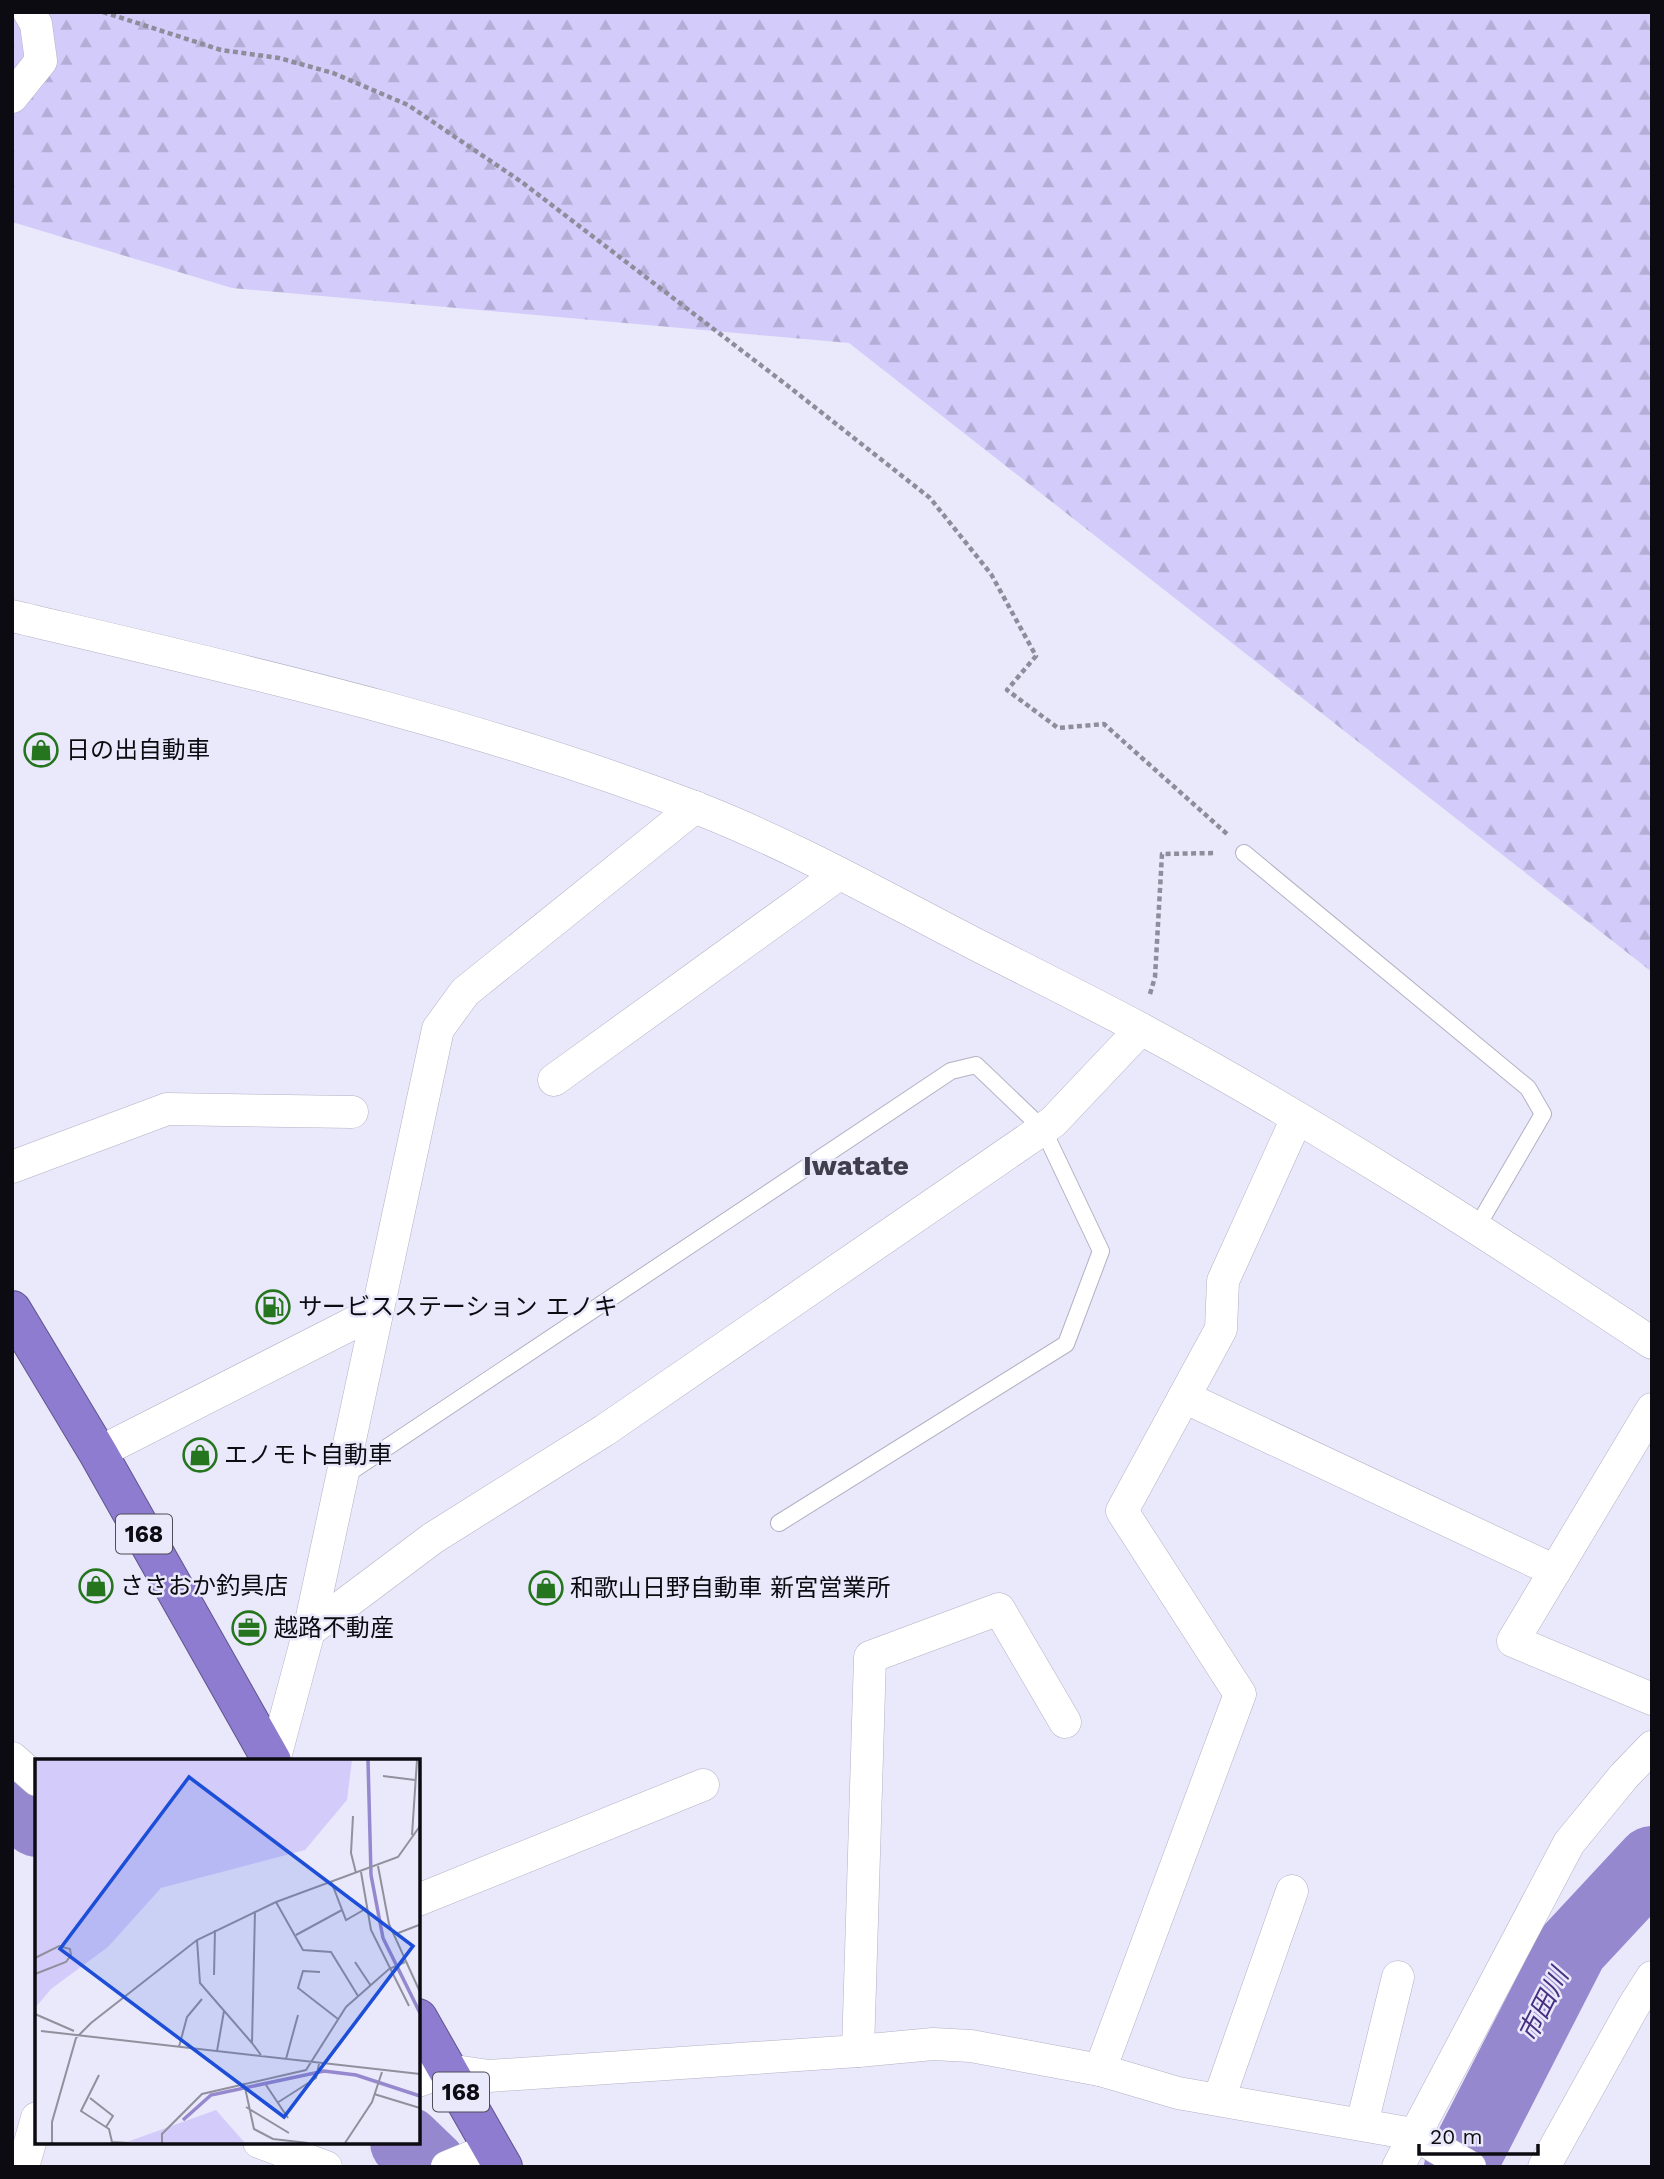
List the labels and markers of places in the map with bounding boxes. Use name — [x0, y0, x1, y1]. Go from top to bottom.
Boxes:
shop icon: 日の出自動車 — [22, 731, 60, 769]
place label: 日の出自動車 — [66, 736, 210, 764]
fuel station icon: サービスステーション エノキ — [254, 1288, 292, 1326]
place label: サービスステーション エノキ — [298, 1293, 618, 1321]
shop icon: エノモト自動車 — [181, 1436, 219, 1474]
place label: エノモト自動車 — [224, 1441, 392, 1469]
shop icon: ささおか釣具店 — [77, 1567, 115, 1605]
shop icon: 和歌山日野自動車 新宮営業所 — [527, 1569, 565, 1607]
place label: ささおか釣具店 — [120, 1572, 288, 1600]
place label: 和歌山日野自動車 新宮営業所 — [570, 1574, 890, 1602]
office icon: 越路不動産 — [230, 1609, 268, 1647]
place label: 越路不動産 — [274, 1614, 394, 1642]

